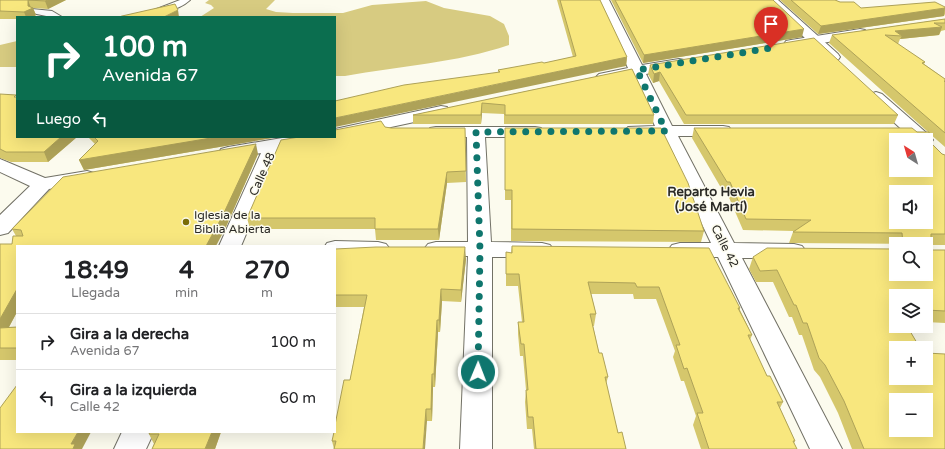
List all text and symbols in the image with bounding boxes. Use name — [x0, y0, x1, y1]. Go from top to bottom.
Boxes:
pin — [754, 7.0, 788, 48]
icon: arrive — [760, 13, 782, 35]
text: 100 m — [102, 30, 188, 64]
icon: right — [36, 32, 88, 84]
text: Avenida 67 — [102, 64, 199, 86]
icon: left — [89, 108, 111, 130]
text: Luego — [36, 110, 81, 128]
north arrow — [889, 133, 933, 177]
map controls — [889, 133, 933, 437]
street label: Calle 48 — [246, 150, 278, 198]
district label: Reparto Hevia (José Martí) — [667, 184, 755, 215]
button: sound — [889, 185, 933, 229]
place label: Iglesia de la Biblia Abierta — [194, 208, 271, 236]
marker: Iglesia de la Biblia Abierta — [181, 217, 191, 227]
street label: Calle 42 — [708, 222, 742, 270]
button: search — [889, 237, 933, 281]
text: 18:49 — [62, 256, 129, 285]
text: 4 — [179, 256, 194, 285]
text: 270 — [244, 256, 290, 285]
text: Llegada — [71, 285, 120, 301]
text: min — [175, 285, 198, 301]
text: m — [261, 285, 273, 301]
button: layers — [889, 289, 933, 333]
text: Gira a la derecha — [70, 325, 189, 343]
icon: right — [36, 331, 58, 353]
text: 100 m — [270, 333, 316, 351]
button: + — [889, 341, 933, 385]
text: Avenida 67 — [70, 343, 140, 359]
position arrow — [457, 351, 499, 393]
text: Gira a la izquierda — [70, 381, 197, 399]
icon: left — [36, 387, 58, 409]
text: 60 m — [279, 389, 316, 407]
button: − — [889, 393, 933, 437]
text: Calle 42 — [70, 399, 120, 415]

